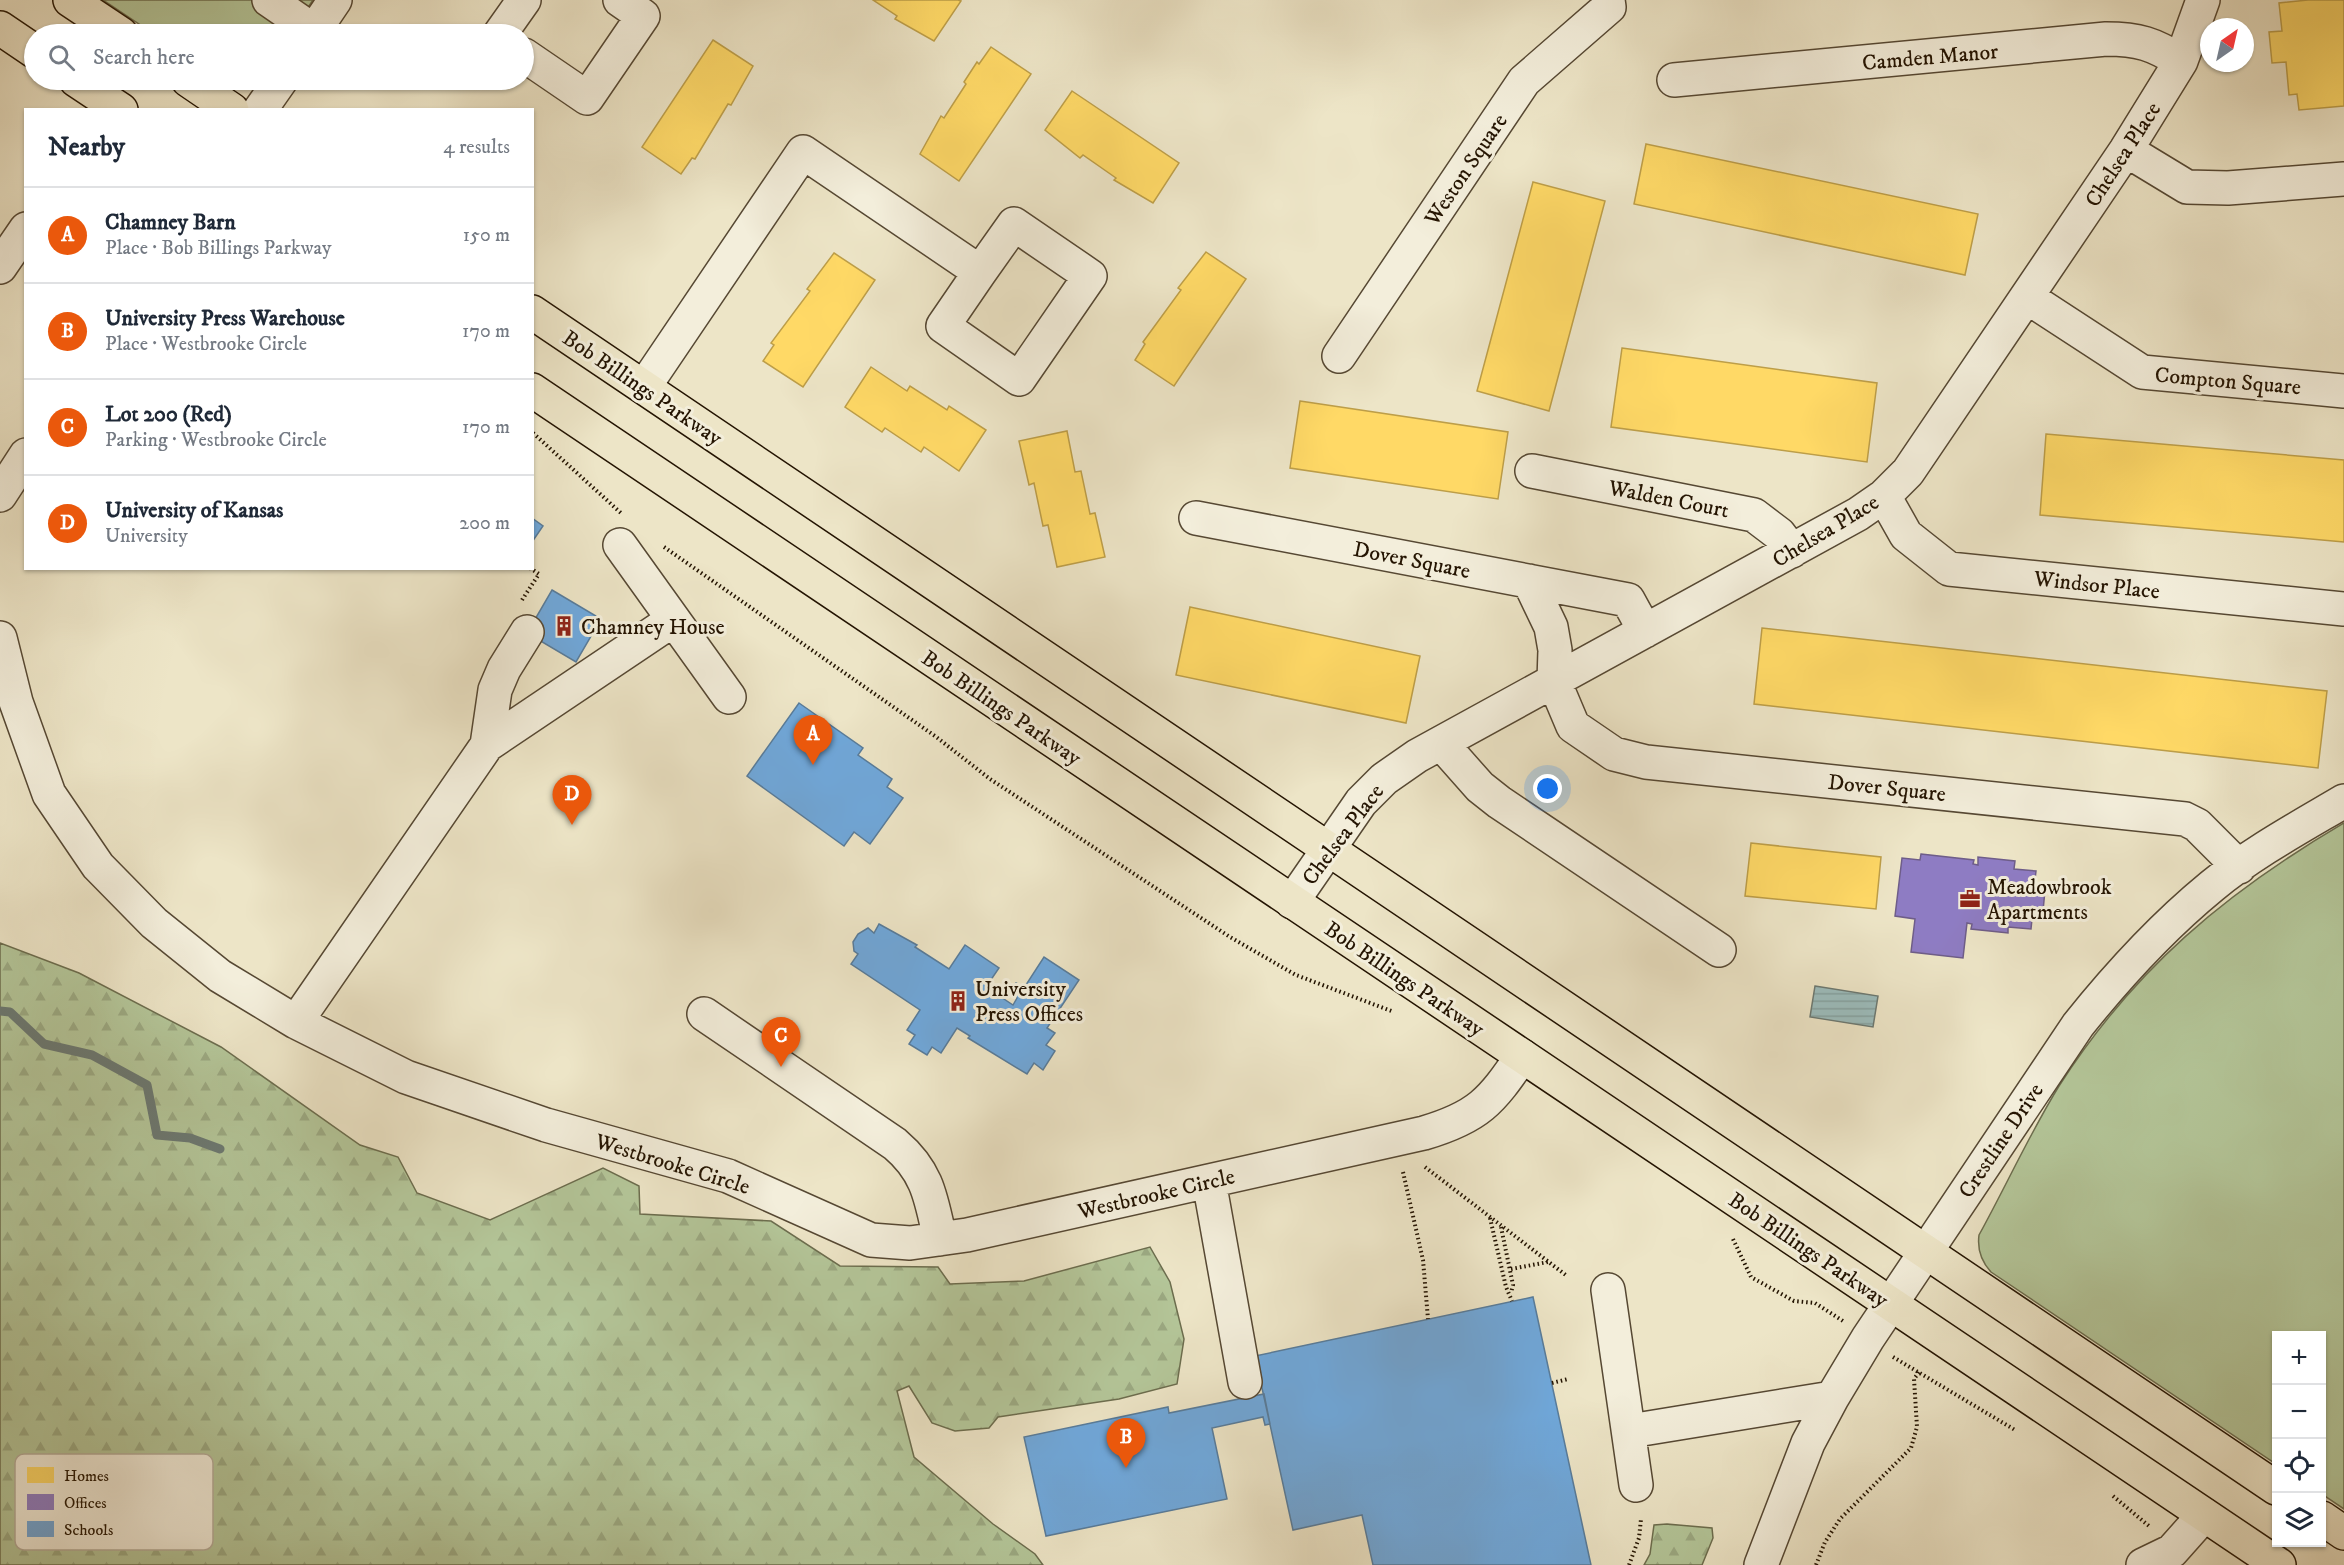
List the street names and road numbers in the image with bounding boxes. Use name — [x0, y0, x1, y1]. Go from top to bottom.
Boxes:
street label: Camden Manor — [1861, 38, 2000, 77]
street label: Chelsea Place — [2079, 97, 2167, 212]
street label: Weston Square — [1418, 109, 1514, 232]
street label: Bob Billings Parkway — [557, 325, 728, 452]
street label: Compton Square — [2154, 362, 2302, 401]
street label: Walden Court — [1605, 474, 1731, 524]
street label: Chelsea Place — [1768, 489, 1884, 574]
street label: Dover Square — [1351, 536, 1472, 585]
street label: Windsor Place — [2032, 565, 2161, 606]
street label: Bob Billings Parkway — [916, 645, 1087, 772]
street label: Dover Square — [1827, 769, 1947, 808]
street label: Chelsea Place — [1296, 779, 1390, 891]
street label: Bob Billings Parkway — [1319, 916, 1490, 1043]
street label: Crestline Drive — [1953, 1078, 2050, 1203]
street label: Westbrooke Circle — [591, 1128, 753, 1201]
street label: Westbrooke Circle — [1074, 1163, 1237, 1226]
street label: Bob Billings Parkway — [1723, 1187, 1894, 1314]

